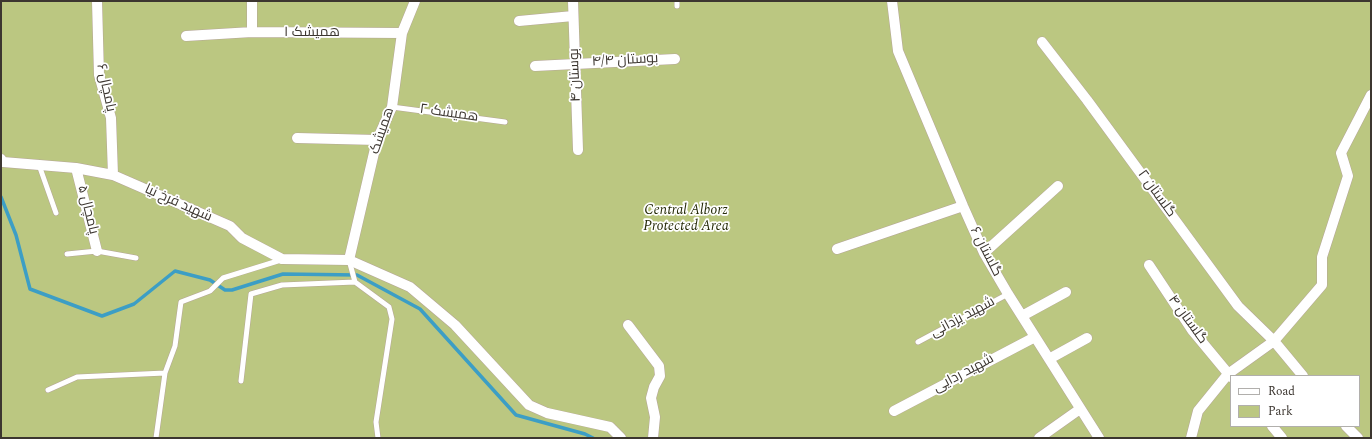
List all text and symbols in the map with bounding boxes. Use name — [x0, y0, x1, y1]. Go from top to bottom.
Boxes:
street label: همیشک ۱ — [284, 25, 340, 41]
street label: بوستان ۴ — [567, 48, 585, 102]
street label: بوستان ۴/۴ — [591, 51, 659, 71]
street label: پامچال ۶ — [92, 62, 118, 114]
street label: همیشک ۲ — [419, 102, 479, 126]
street label: همیشک — [367, 105, 399, 157]
street label: گلستان ۲ — [1133, 167, 1179, 221]
street label: شهید فرخ نیا — [142, 182, 214, 226]
street label: پامچال ۵ — [73, 184, 101, 236]
park label: Central Alborz Protected Area — [643, 203, 729, 236]
street label: گلستان ۶ — [965, 224, 1005, 280]
street label: گلستان ۴ — [1164, 292, 1210, 348]
street label: شهید یزدانی — [928, 294, 998, 342]
street label: شهید ردایی — [931, 351, 997, 397]
legend — [1230, 375, 1360, 427]
text: Road — [1268, 382, 1295, 401]
text: Park — [1268, 402, 1293, 421]

